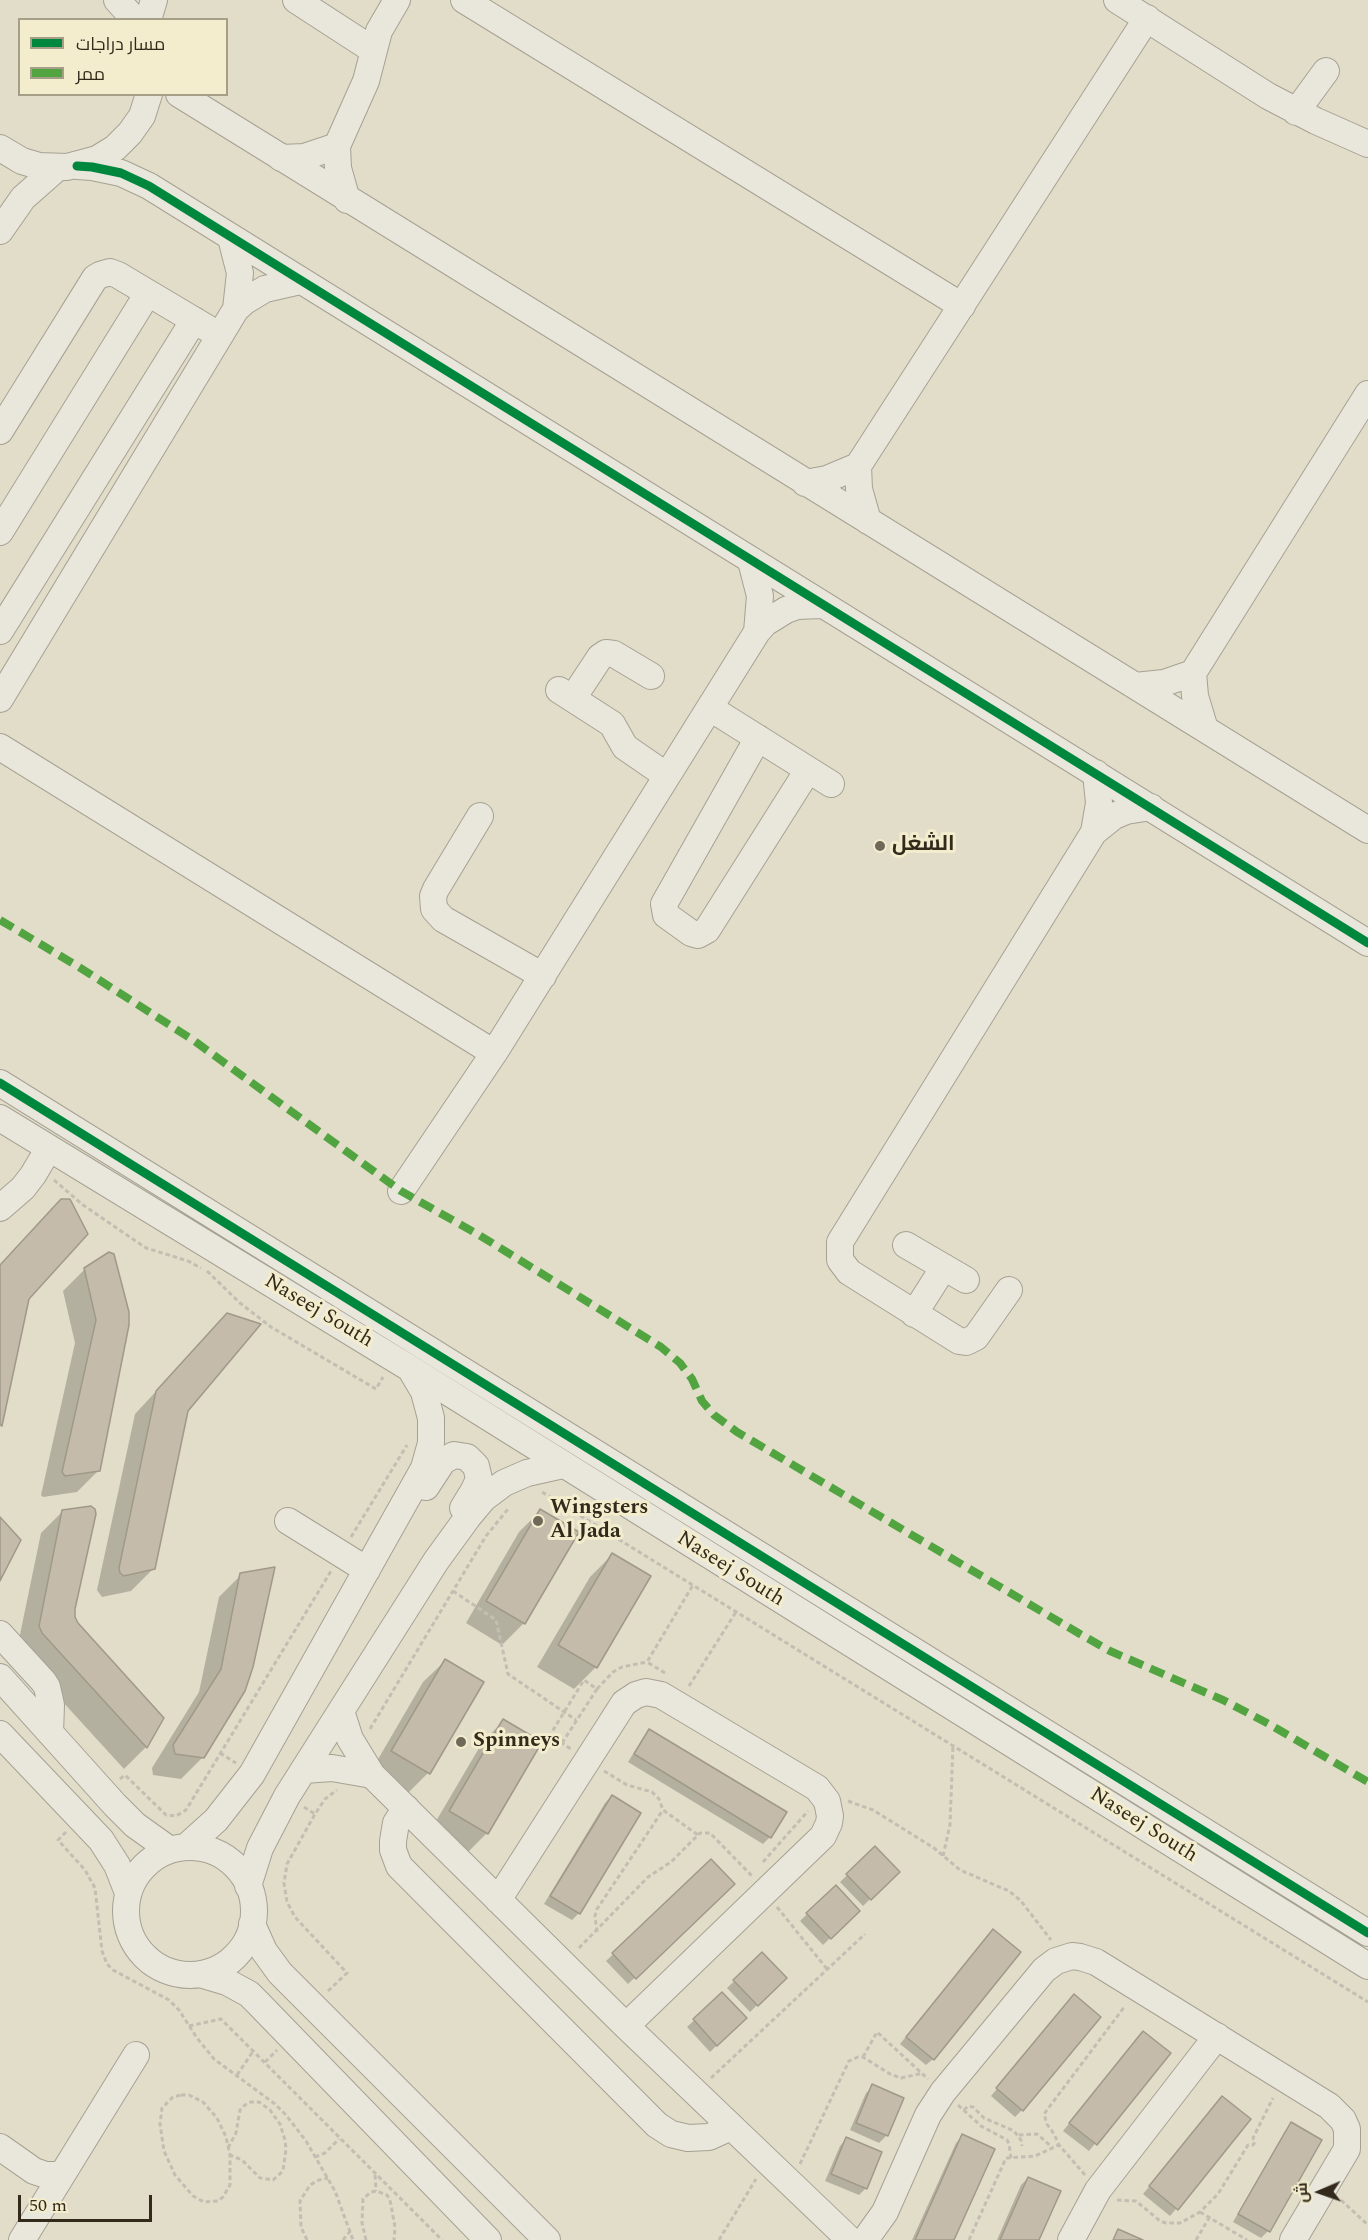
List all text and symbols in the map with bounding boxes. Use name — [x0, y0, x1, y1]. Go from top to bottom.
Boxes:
legend — [18, 18, 228, 96]
text: مسار دراجات — [76, 31, 165, 58]
text: ممر — [76, 61, 105, 88]
place label: الشغل — [892, 833, 955, 859]
marker: الشغل — [873, 839, 887, 853]
street label: Naseej South — [259, 1270, 377, 1354]
place label: Wingsters Al Jada — [550, 1496, 648, 1546]
marker: Wingsters Al Jada — [531, 1514, 545, 1528]
street label: Naseej South — [671, 1527, 789, 1613]
place label: Spinneys — [473, 1729, 560, 1755]
marker: Spinneys — [454, 1735, 468, 1749]
street label: Naseej South — [1084, 1783, 1202, 1869]
north arrow — [1290, 2162, 1350, 2222]
text: ش — [1290, 2182, 1314, 2203]
scale bar — [21, 2183, 154, 2221]
text: 50 m — [29, 2192, 67, 2219]

